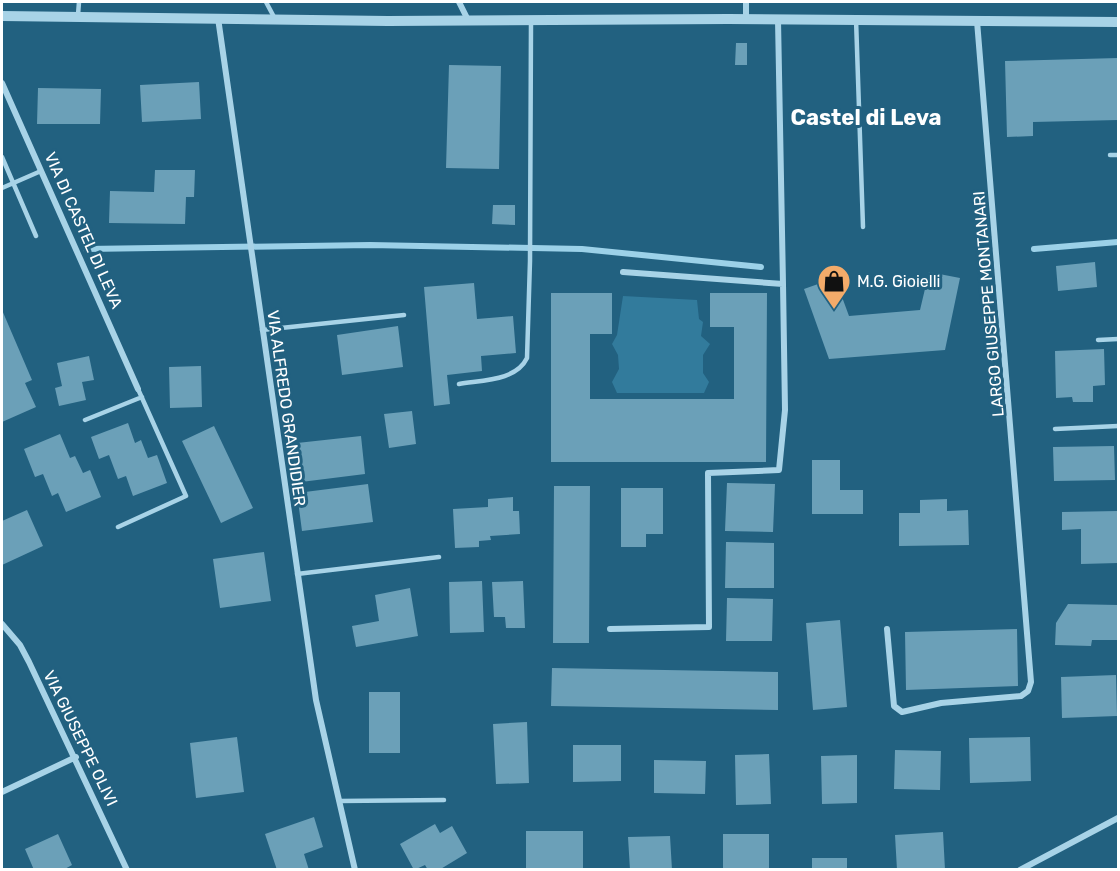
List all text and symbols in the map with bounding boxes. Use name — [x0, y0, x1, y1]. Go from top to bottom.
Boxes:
district label: Castel di Leva — [791, 104, 941, 131]
street label: VIA DI CASTEL DI LEVA — [40, 149, 127, 312]
street label: LARGO GIUSEPPE MONTANARI — [969, 190, 1008, 417]
shop icon: M.G. Gioielli — [816, 263, 852, 310]
place label: M.G. Gioielli — [857, 272, 940, 291]
street label: VIA ALFREDO GRANDIDIER — [263, 309, 310, 507]
street label: VIA GIUSEPPE OLIVI — [39, 667, 122, 809]

